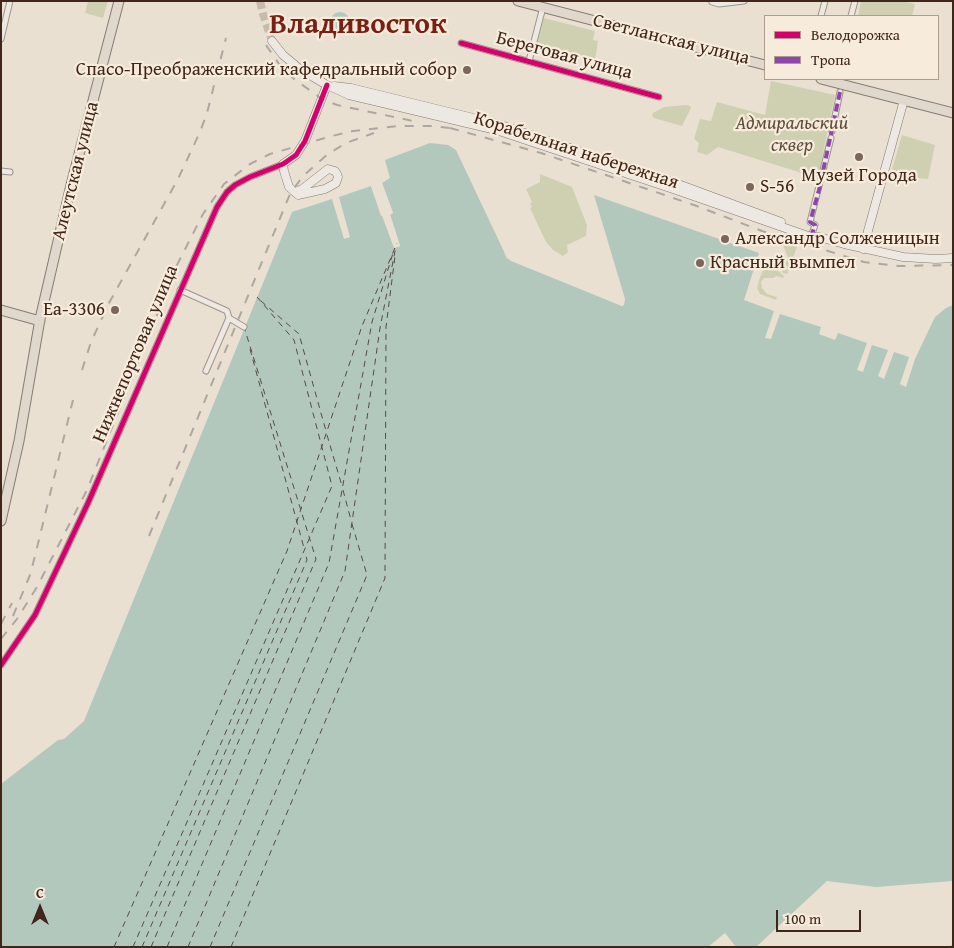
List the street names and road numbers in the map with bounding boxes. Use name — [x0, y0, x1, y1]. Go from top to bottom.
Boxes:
street label: Светланская улица — [590, 9, 752, 71]
street label: Береговая улица — [493, 27, 635, 85]
street label: Алеутская улица — [48, 99, 104, 243]
street label: Корабельная набережная — [471, 107, 681, 195]
street label: Нижнепортовая улица — [88, 262, 184, 446]

